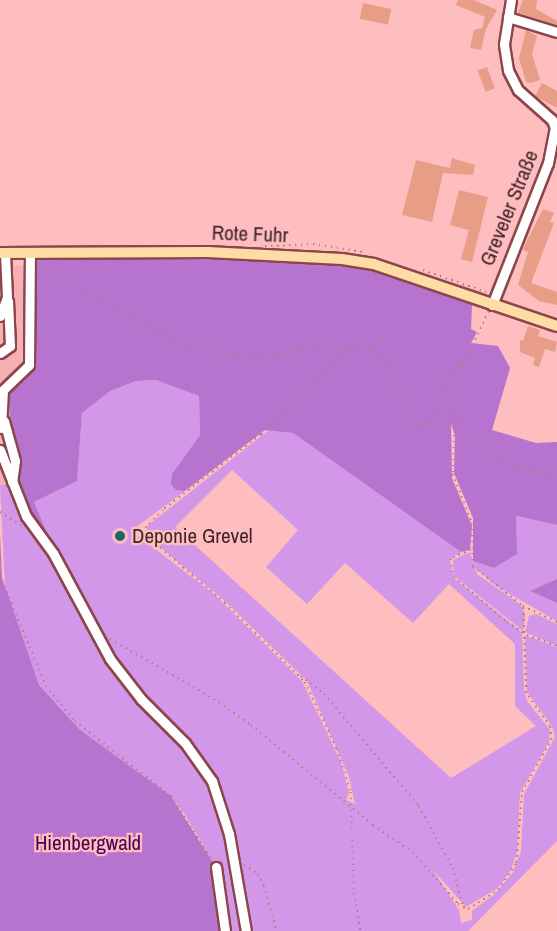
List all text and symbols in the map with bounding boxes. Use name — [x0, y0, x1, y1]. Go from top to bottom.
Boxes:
street label: Greveler Straße — [474, 146, 544, 270]
street label: Rote Fuhr — [211, 220, 289, 248]
place label: Deponie Grevel — [132, 523, 253, 549]
marker: Deponie Grevel — [113, 529, 127, 543]
park label: Hienbergwald — [35, 830, 141, 856]

